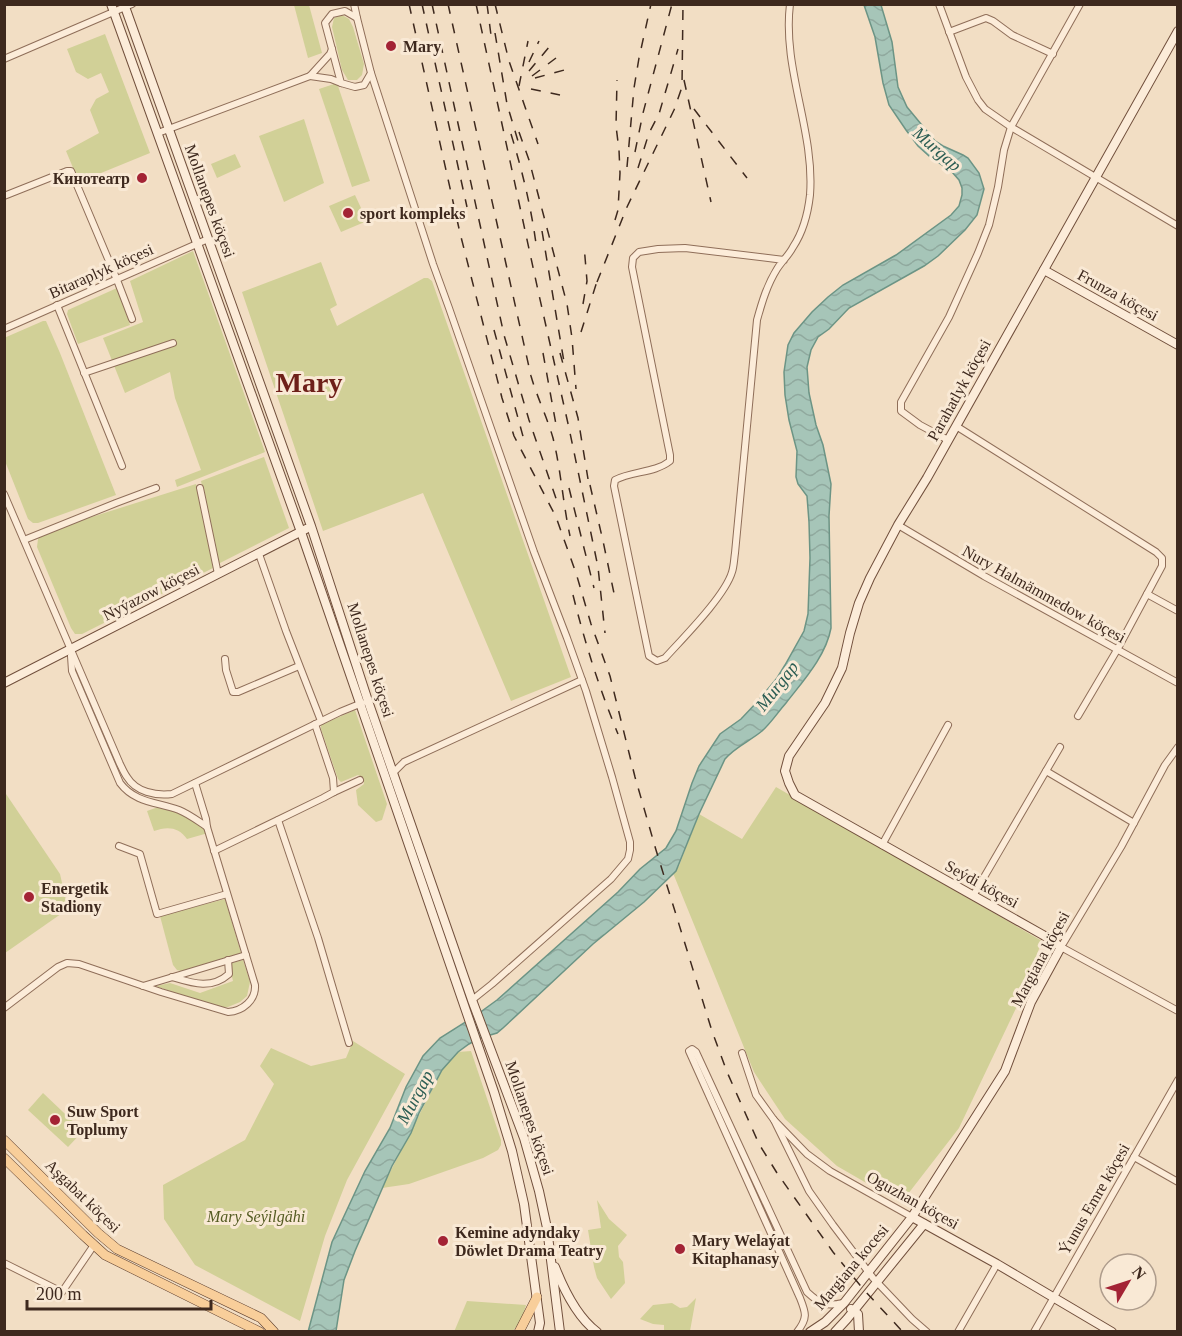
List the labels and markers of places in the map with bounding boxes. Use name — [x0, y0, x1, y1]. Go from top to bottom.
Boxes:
place label: Mary — [403, 38, 441, 56]
marker: Mary — [384, 39, 398, 53]
place label: Кинотеатр — [53, 170, 130, 188]
marker: Кинотеатр — [135, 171, 149, 185]
place label: sport kompleks — [360, 205, 465, 223]
marker: sport kompleks — [341, 206, 355, 220]
place label: Energetik Stadiony — [41, 880, 109, 916]
marker: Energetik Stadiony — [22, 890, 36, 904]
place label: Suw Sport Toplumy — [67, 1103, 139, 1139]
marker: Suw Sport Toplumy — [48, 1113, 62, 1127]
place label: Kemine adyndaky Döwlet Drama Teatry — [455, 1224, 603, 1260]
place label: Mary Welaýat Kitaphanasy — [692, 1232, 791, 1268]
marker: Kemine adyndaky Döwlet Drama Teatry — [436, 1234, 450, 1248]
marker: Mary Welaýat Kitaphanasy — [673, 1242, 687, 1256]

